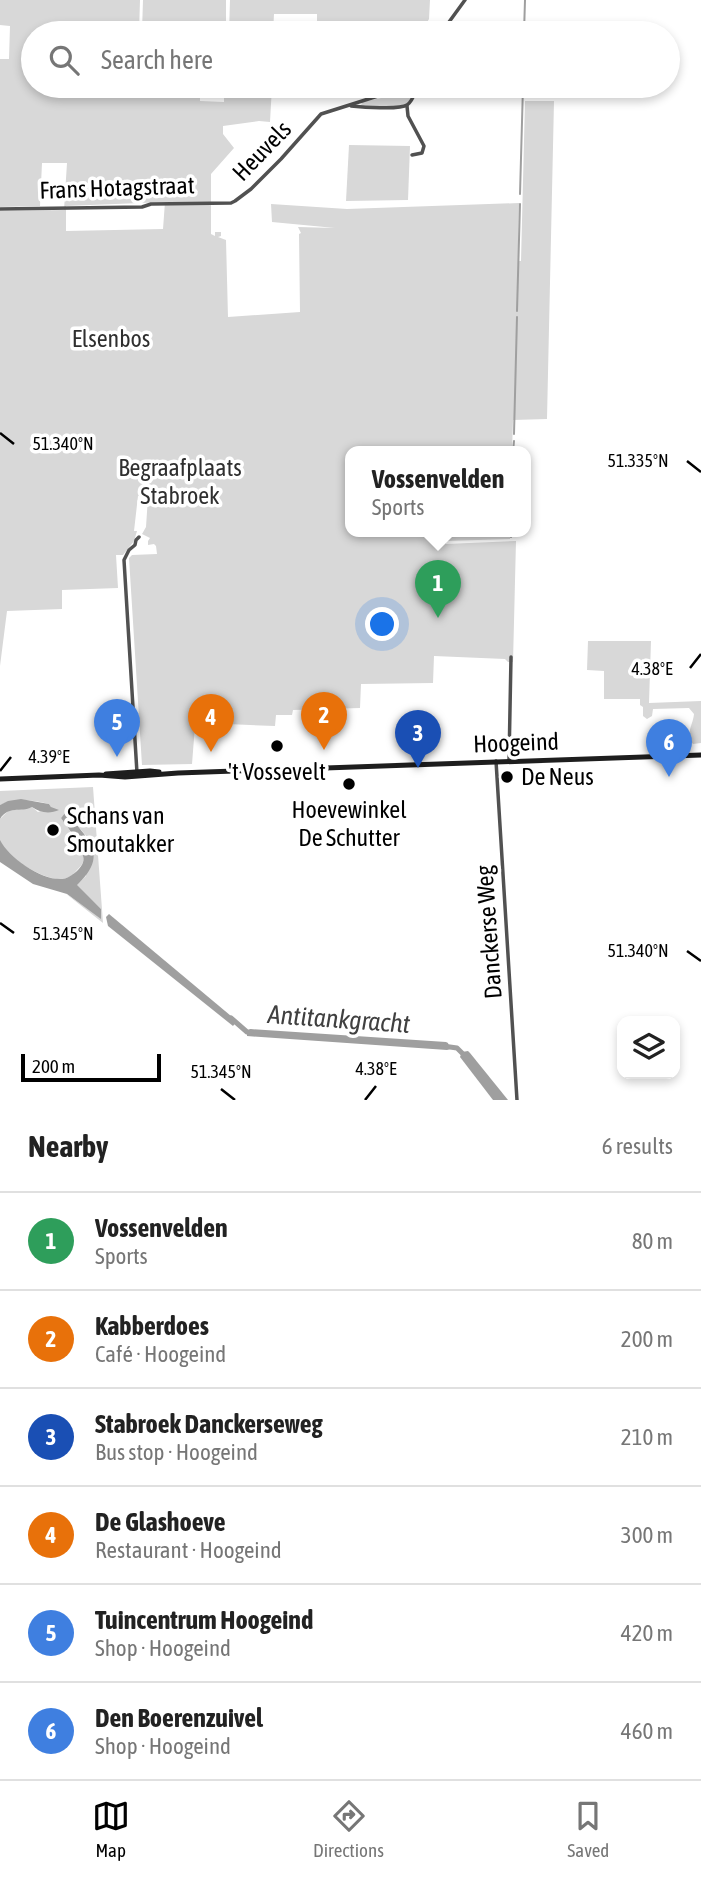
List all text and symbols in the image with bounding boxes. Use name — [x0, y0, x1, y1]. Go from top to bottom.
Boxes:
search box — [21, 21, 680, 98]
icon: search — [45, 41, 83, 79]
text: Search here — [101, 45, 213, 75]
street label: Heuvels — [227, 115, 296, 186]
street label: Frans Hotagstraat — [39, 171, 195, 204]
park label: Elsenbos — [72, 325, 150, 352]
text: 51.340°N — [32, 433, 94, 454]
popup — [345, 446, 531, 537]
text: 51.335°N — [607, 450, 669, 471]
park label: Begraafplaats Stabroek — [118, 454, 242, 509]
text: Vossenvelden — [372, 464, 504, 494]
text: Sports — [372, 494, 424, 520]
pin: 1 — [415, 560, 461, 618]
your location — [365, 607, 399, 641]
text: 4.38°E — [631, 658, 673, 679]
pin: 2 — [301, 692, 347, 750]
pin: 4 — [188, 694, 234, 752]
pin: 5 — [94, 699, 140, 757]
pin: 3 — [395, 710, 441, 768]
pin: 6 — [646, 719, 692, 777]
street label: Hoogeind — [473, 728, 559, 757]
marker: 't Vossevelt — [269, 738, 285, 754]
text: 4.39°E — [28, 746, 70, 767]
place label: 't Vossevelt — [228, 758, 326, 785]
place label: De Neus — [521, 763, 594, 790]
marker: De Neus — [499, 769, 515, 785]
marker: Hoevewinkel De Schutter — [341, 776, 357, 792]
place label: Hoevewinkel De Schutter — [291, 796, 407, 851]
place label: Schans van Smoutakker — [67, 802, 175, 857]
marker: Schans van Smoutakker — [45, 822, 61, 838]
street label: Danckerse Weg — [470, 864, 507, 1000]
text: 51.345°N — [32, 923, 94, 944]
text: 51.340°N — [607, 940, 669, 961]
water label: Antitankgracht — [266, 999, 412, 1039]
map controls — [617, 1016, 680, 1079]
button: layers — [617, 1016, 680, 1079]
scale bar — [21, 1051, 161, 1083]
text: 200 m — [32, 1055, 75, 1077]
text: 4.38°E — [355, 1058, 397, 1079]
text: 51.345°N — [190, 1061, 252, 1082]
text: Nearby — [28, 1129, 108, 1163]
text: 6 results — [602, 1133, 673, 1159]
text: Vossenvelden — [95, 1213, 228, 1243]
text: 1 — [46, 1228, 56, 1254]
text: 80 m — [632, 1228, 673, 1254]
text: Sports — [95, 1243, 148, 1269]
text: Kabberdoes — [95, 1311, 209, 1341]
text: 2 — [46, 1326, 56, 1352]
text: 200 m — [621, 1326, 673, 1352]
text: Café · Hoogeind — [95, 1341, 226, 1367]
text: Stabroek Danckerseweg — [95, 1409, 323, 1439]
text: 3 — [46, 1424, 56, 1450]
text: 210 m — [621, 1424, 673, 1450]
text: Bus stop · Hoogeind — [95, 1439, 258, 1465]
text: De Glashoeve — [95, 1507, 226, 1537]
text: 4 — [46, 1522, 56, 1548]
text: 300 m — [621, 1522, 673, 1548]
text: Restaurant · Hoogeind — [95, 1537, 282, 1563]
text: Tuincentrum Hoogeind — [95, 1605, 313, 1635]
text: 5 — [46, 1620, 56, 1646]
text: 420 m — [621, 1620, 673, 1646]
text: Shop · Hoogeind — [95, 1635, 231, 1661]
text: Den Boerenzuivel — [95, 1703, 263, 1733]
text: 6 — [46, 1718, 56, 1744]
text: 460 m — [621, 1718, 673, 1744]
text: Shop · Hoogeind — [95, 1733, 231, 1759]
tab: Map — [92, 1797, 130, 1861]
tab: Directions — [313, 1797, 384, 1861]
tab: Saved — [567, 1797, 609, 1861]

